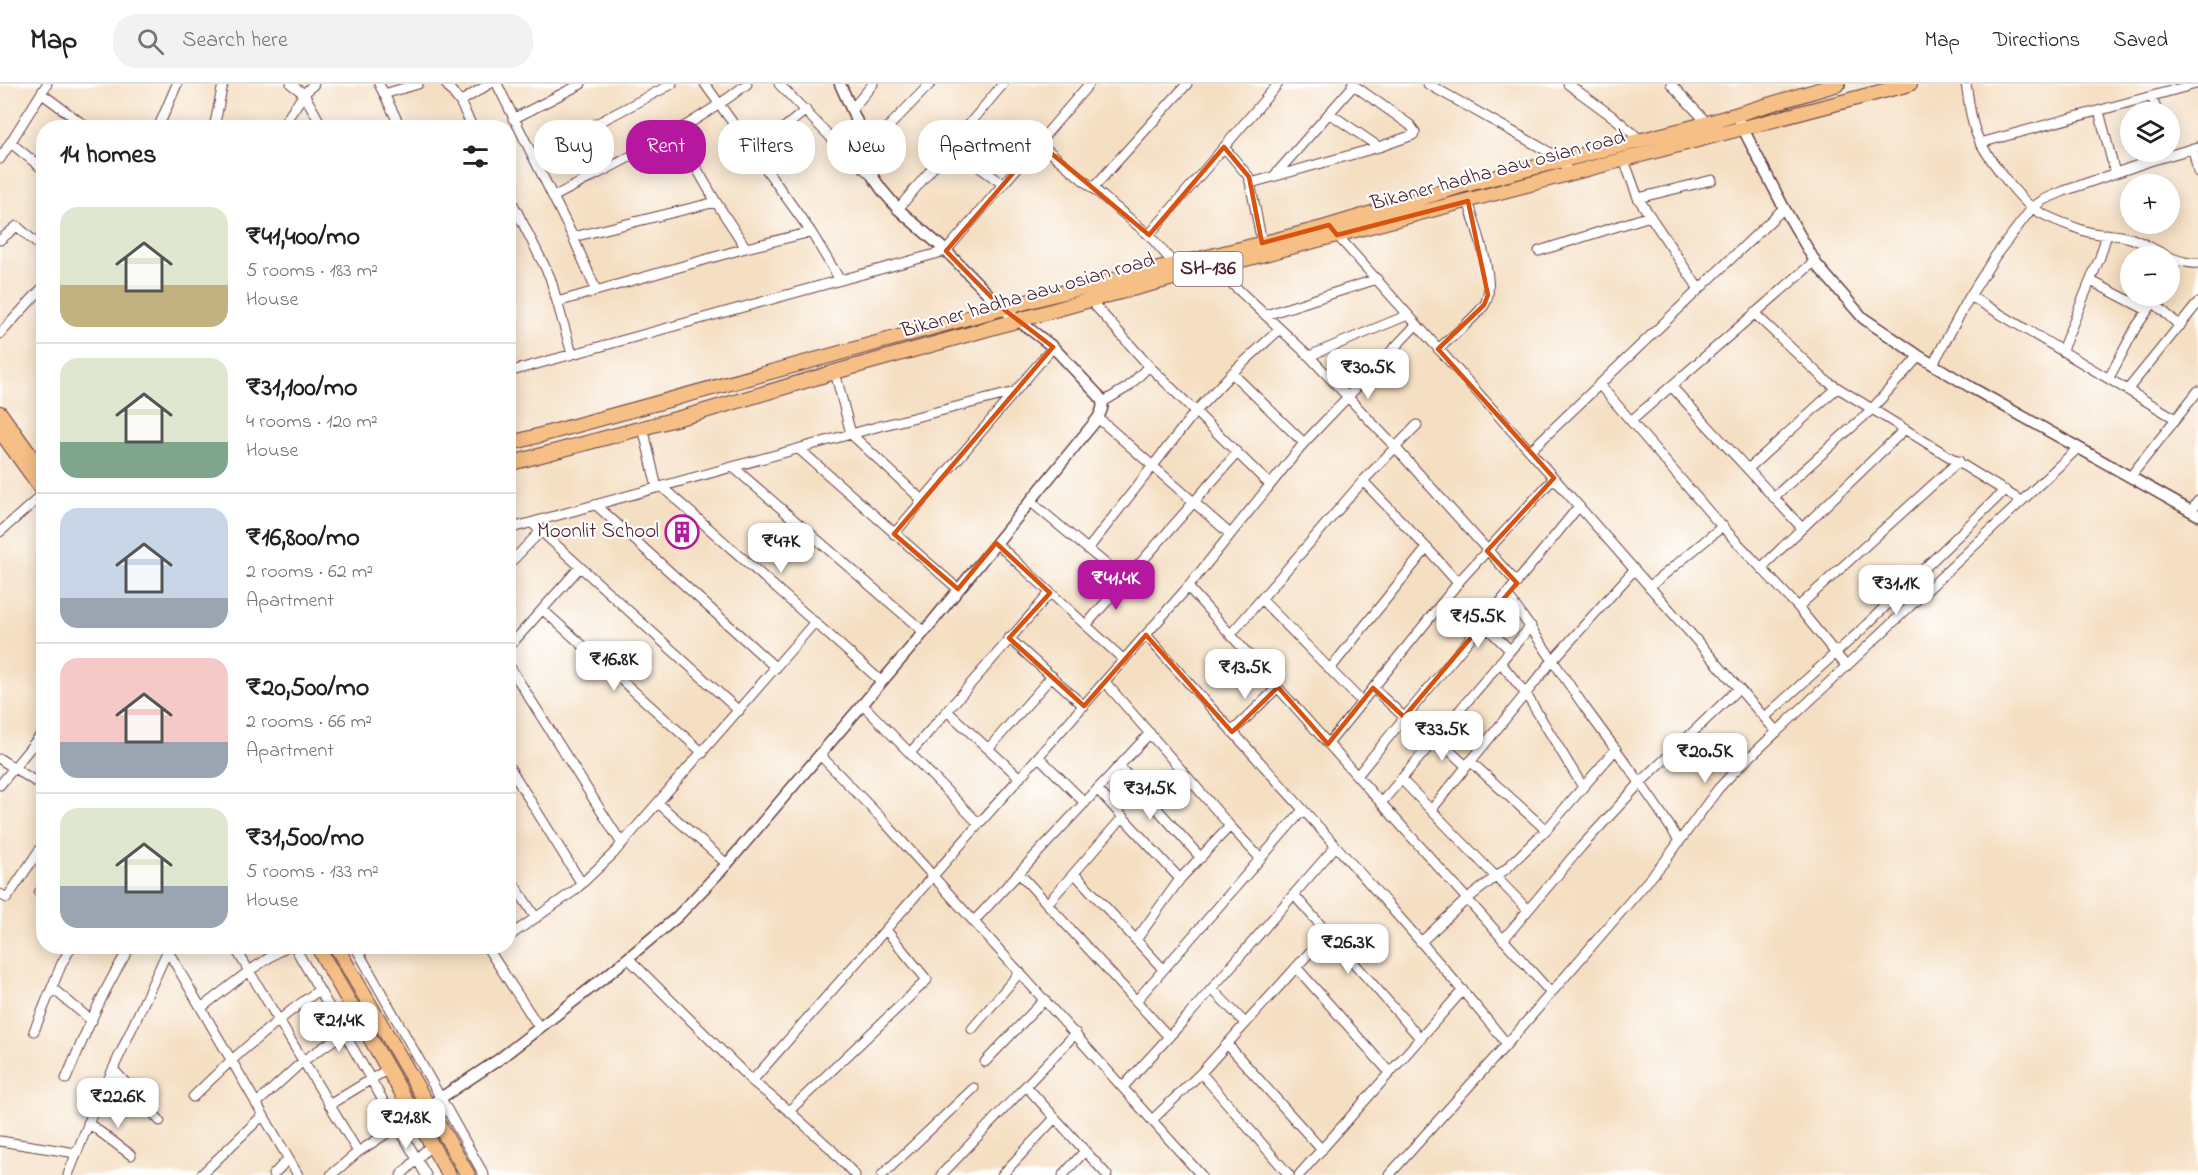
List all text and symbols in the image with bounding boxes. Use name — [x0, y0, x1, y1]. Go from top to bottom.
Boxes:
search box — [113, 14, 533, 68]
text: Map — [30, 21, 77, 62]
icon: search — [134, 25, 167, 58]
text: Search here — [182, 25, 288, 57]
text: Map — [1924, 26, 1960, 56]
text: Directions — [1993, 26, 2080, 56]
text: Saved — [2113, 26, 2168, 56]
map controls — [2120, 102, 2180, 306]
button: layers — [2120, 102, 2180, 162]
chip: Buy — [534, 120, 614, 174]
chip: Rent — [626, 120, 706, 174]
chip: Filters — [718, 120, 815, 174]
chip: New — [827, 120, 906, 174]
chip: Apartment — [918, 120, 1053, 174]
street label: Bikaner hadha aau osian road — [1366, 122, 1629, 220]
text: 14 homes — [60, 137, 156, 175]
icon: filters — [459, 140, 492, 173]
button: + — [2120, 174, 2180, 234]
text: ₹41,400/mo — [246, 219, 360, 257]
icon: home — [108, 231, 180, 303]
street label: Bikaner hadha aau osian road — [897, 245, 1158, 347]
button: − — [2120, 246, 2180, 306]
road number: SH-136 — [1174, 252, 1242, 286]
text: 5 rooms · 183 m² — [246, 257, 378, 286]
text: House — [246, 286, 299, 315]
pin: ₹30.5K — [1319, 349, 1417, 400]
text: ₹30.5K — [1341, 354, 1395, 383]
text: ₹31,100/mo — [246, 370, 358, 408]
icon: home — [108, 382, 180, 454]
text: 4 rooms · 120 m² — [246, 408, 378, 437]
text: House — [246, 437, 299, 466]
building icon: Moonlit School — [664, 514, 700, 550]
place label: Moonlit School — [537, 517, 659, 547]
text: ₹16,800/mo — [246, 520, 360, 558]
pin: ₹47K — [745, 523, 817, 574]
text: ₹47K — [762, 528, 800, 557]
icon: home — [108, 532, 180, 604]
text: 2 rooms · 62 m² — [246, 558, 373, 587]
pin: ₹41.4K — [1067, 560, 1165, 611]
text: ₹41.4K — [1092, 565, 1140, 594]
pin: ₹31.1K — [1847, 565, 1945, 616]
text: ₹31.1K — [1873, 570, 1919, 599]
text: Apartment — [246, 587, 334, 616]
pin: ₹15.5K — [1429, 598, 1527, 649]
text: ₹15.5K — [1450, 603, 1506, 632]
pin: ₹16.8K — [565, 641, 663, 692]
text: ₹16.8K — [590, 646, 638, 675]
pin: ₹13.5K — [1196, 649, 1294, 700]
text: ₹13.5K — [1219, 654, 1271, 683]
text: ₹20,500/mo — [246, 670, 369, 708]
icon: home — [108, 682, 180, 754]
text: 2 rooms · 66 m² — [246, 708, 372, 737]
pin: ₹33.5K — [1393, 711, 1491, 762]
text: ₹33.5K — [1415, 716, 1469, 745]
pin: ₹20.5K — [1656, 733, 1754, 784]
text: Apartment — [246, 737, 334, 766]
text: ₹20.5K — [1677, 738, 1733, 767]
pin: ₹31.5K — [1101, 770, 1199, 821]
text: ₹31.5K — [1124, 775, 1176, 804]
text: ₹31,500/mo — [246, 820, 364, 858]
icon: home — [108, 832, 180, 904]
text: 5 rooms · 133 m² — [246, 858, 379, 887]
text: House — [246, 887, 299, 916]
pin: ₹26.3K — [1299, 924, 1397, 975]
text: ₹26.3K — [1322, 929, 1374, 958]
pin: ₹21.4K — [290, 1002, 388, 1053]
text: ₹21.4K — [314, 1007, 364, 1036]
pin: ₹22.6K — [69, 1078, 167, 1129]
text: ₹22.6K — [91, 1083, 145, 1112]
pin: ₹21.8K — [357, 1099, 455, 1150]
text: ₹21.8K — [381, 1104, 431, 1133]

